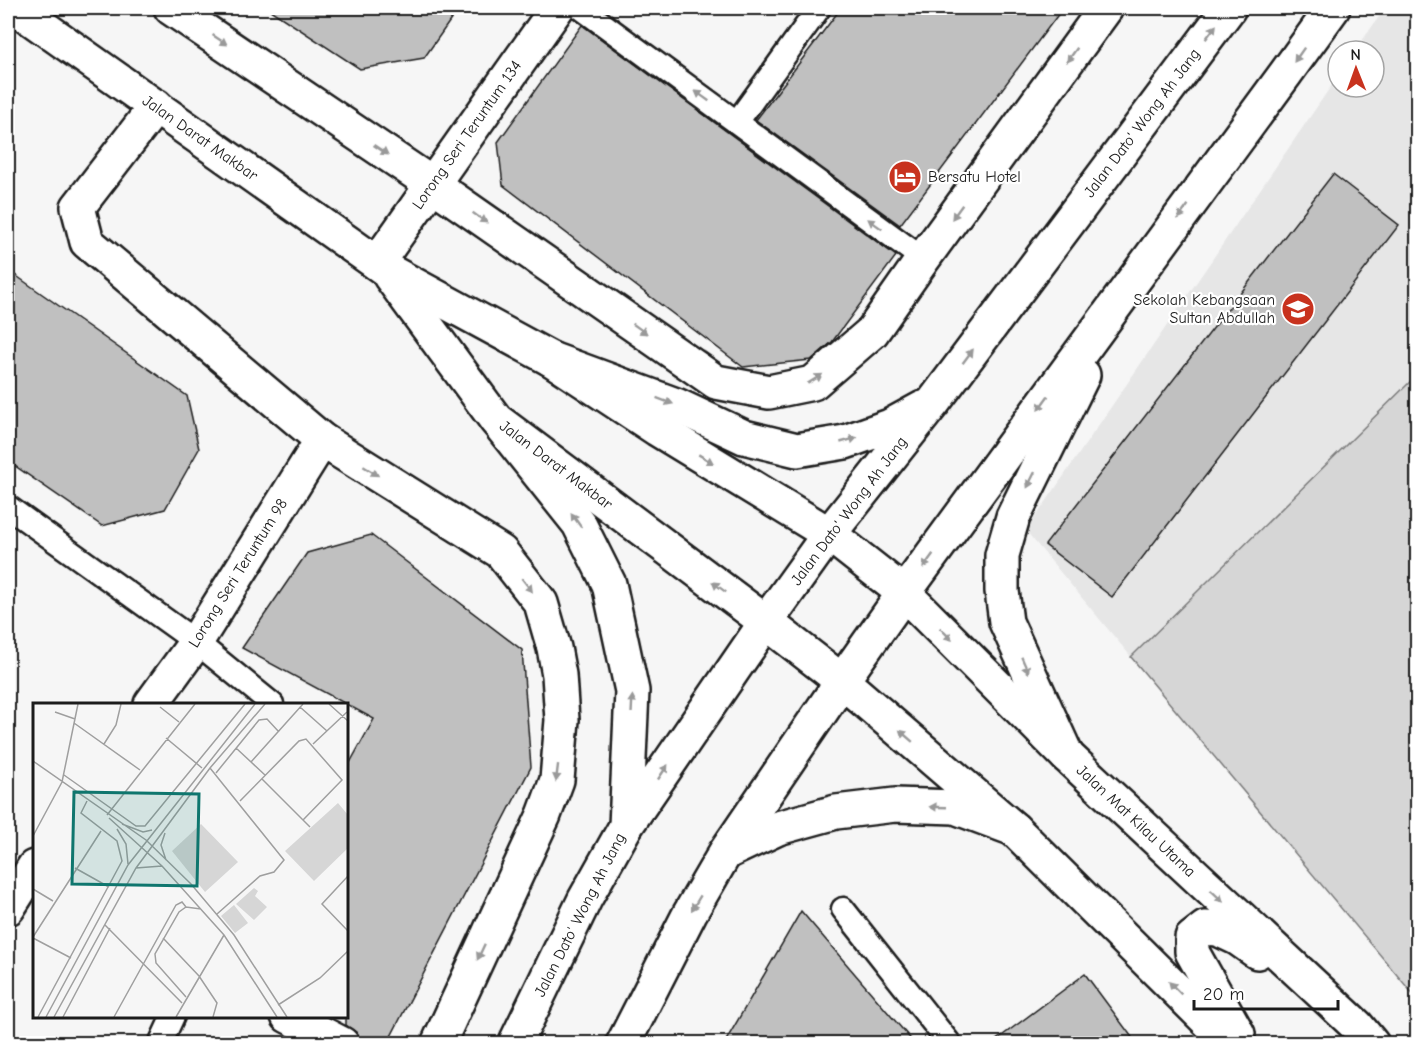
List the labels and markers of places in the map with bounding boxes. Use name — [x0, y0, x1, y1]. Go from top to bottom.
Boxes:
hotel icon: Bersatu Hotel — [887, 159, 923, 195]
place label: Bersatu Hotel — [928, 168, 1021, 186]
place label: Sekolah Kebangsaan Sultan Abdullah — [1134, 291, 1275, 327]
school or university icon: Sekolah Kebangsaan Sultan Abdullah — [1280, 291, 1316, 327]

